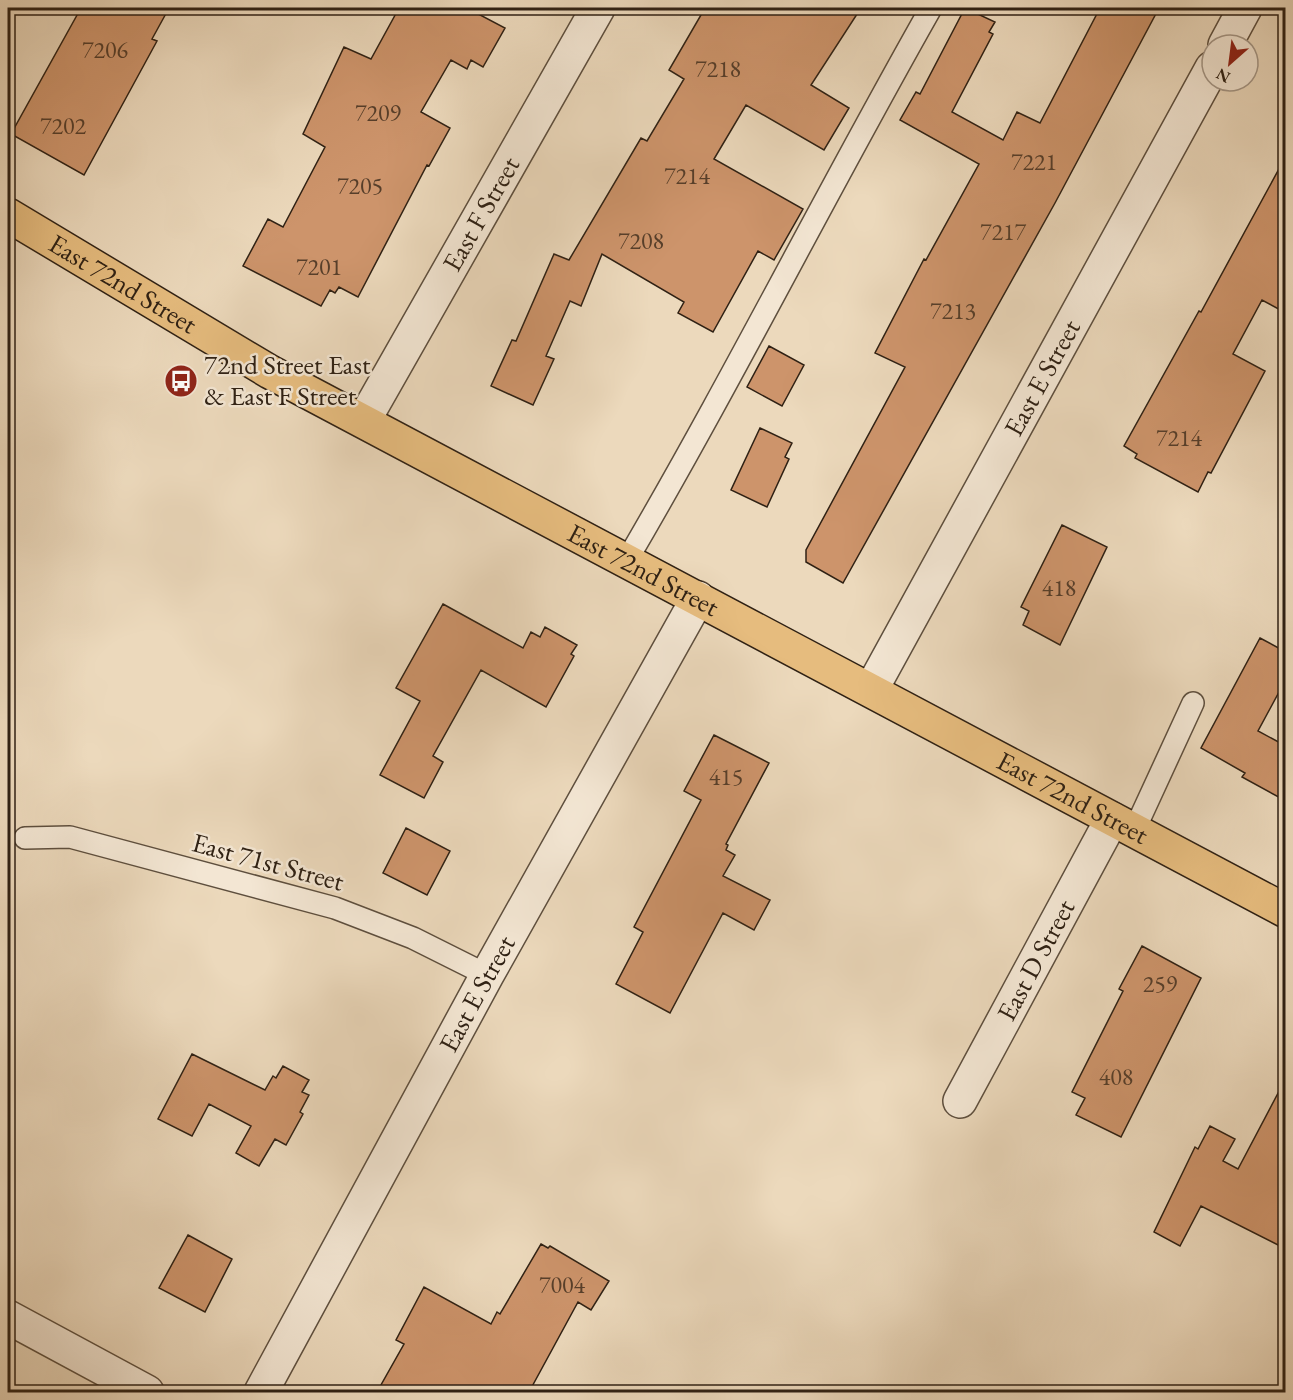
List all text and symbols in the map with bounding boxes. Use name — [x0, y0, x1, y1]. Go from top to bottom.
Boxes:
north arrow — [1200, 33, 1260, 93]
house number: 7206 — [82, 34, 128, 65]
house number: 7218 — [695, 53, 741, 84]
text: N — [1213, 63, 1234, 88]
house number: 7209 — [355, 97, 402, 128]
house number: 7202 — [40, 110, 87, 141]
house number: 7221 — [1011, 146, 1057, 177]
street label: East F Street — [434, 150, 527, 277]
house number: 7214 — [664, 160, 711, 191]
house number: 7205 — [337, 170, 383, 201]
house number: 7217 — [980, 216, 1027, 247]
house number: 7208 — [618, 225, 664, 256]
street label: East 72nd Street — [43, 226, 204, 342]
house number: 7201 — [296, 251, 342, 282]
house number: 7213 — [930, 295, 976, 326]
street label: East E Street — [996, 313, 1088, 442]
place label: 72nd Street East & East F Street — [204, 347, 371, 413]
bus stop icon: 72nd Street East & East F Street — [163, 363, 199, 399]
house number: 7214 — [1156, 422, 1203, 453]
street label: East 72nd Street — [562, 515, 726, 624]
house number: 418 — [1042, 572, 1076, 603]
street label: East 72nd Street — [991, 743, 1155, 852]
house number: 415 — [709, 761, 743, 792]
street label: East 71st Street — [188, 824, 348, 899]
street label: East D Street — [988, 893, 1083, 1027]
street label: East E Street — [431, 929, 523, 1058]
house number: 259 — [1143, 968, 1178, 999]
house number: 408 — [1099, 1061, 1133, 1092]
house number: 7004 — [539, 1269, 586, 1300]

